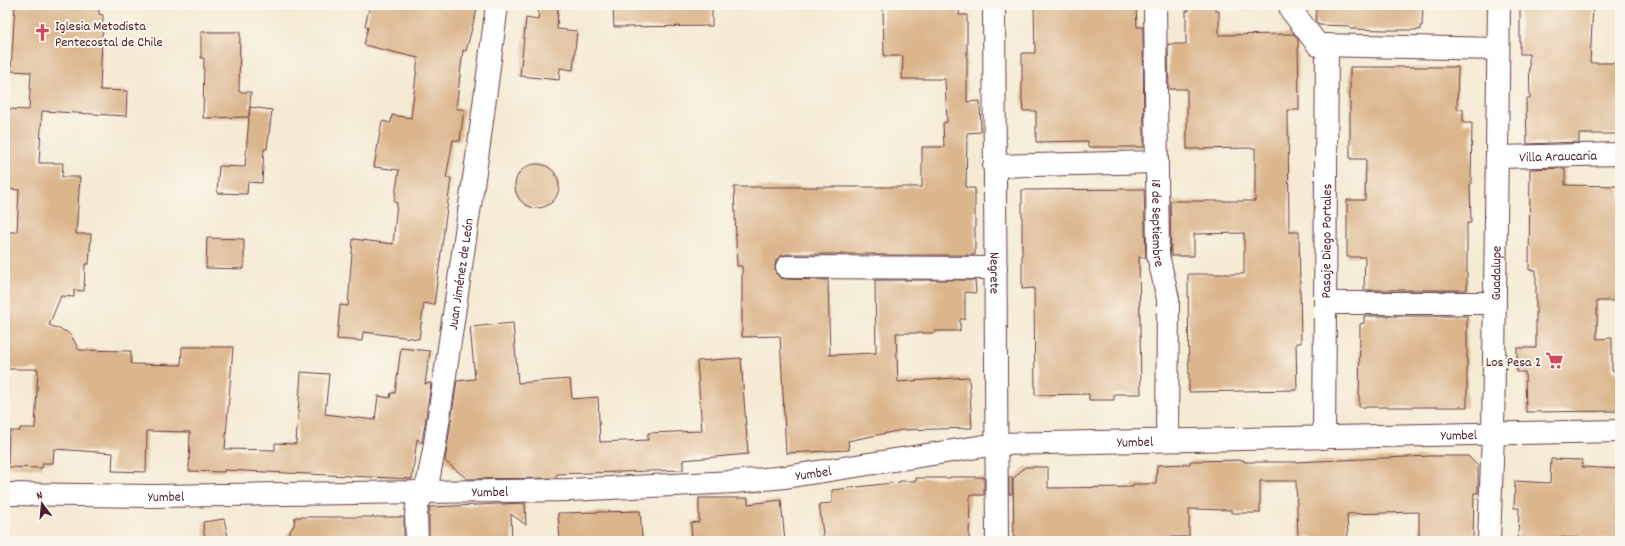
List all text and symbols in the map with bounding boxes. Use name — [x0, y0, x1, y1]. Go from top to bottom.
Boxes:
place label: Iglesia Metodista Pentecostal de Chile — [55, 17, 163, 53]
church icon: Iglesia Metodista Pentecostal de Chile — [32, 23, 52, 43]
street label: Villa Araucaria — [1519, 147, 1598, 168]
street label: 18 de Septiembre — [1145, 179, 1168, 269]
street label: Pasaje Diego Portales — [1317, 183, 1338, 299]
street label: Juan Jiménez de León — [444, 217, 480, 331]
street label: Guadalupe — [1487, 246, 1508, 301]
street label: Negrete — [983, 252, 1004, 294]
supermarket icon: Los Pesa 2 — [1544, 351, 1564, 371]
place label: Los Pesa 2 — [1486, 353, 1541, 373]
street label: Yumbel — [1441, 426, 1478, 447]
street label: Yumbel — [1117, 433, 1154, 453]
street label: Yumbel — [794, 462, 834, 487]
street label: Yumbel — [472, 483, 509, 503]
north arrow — [22, 484, 62, 524]
text: N — [35, 488, 45, 505]
street label: Yumbel — [148, 488, 185, 508]

